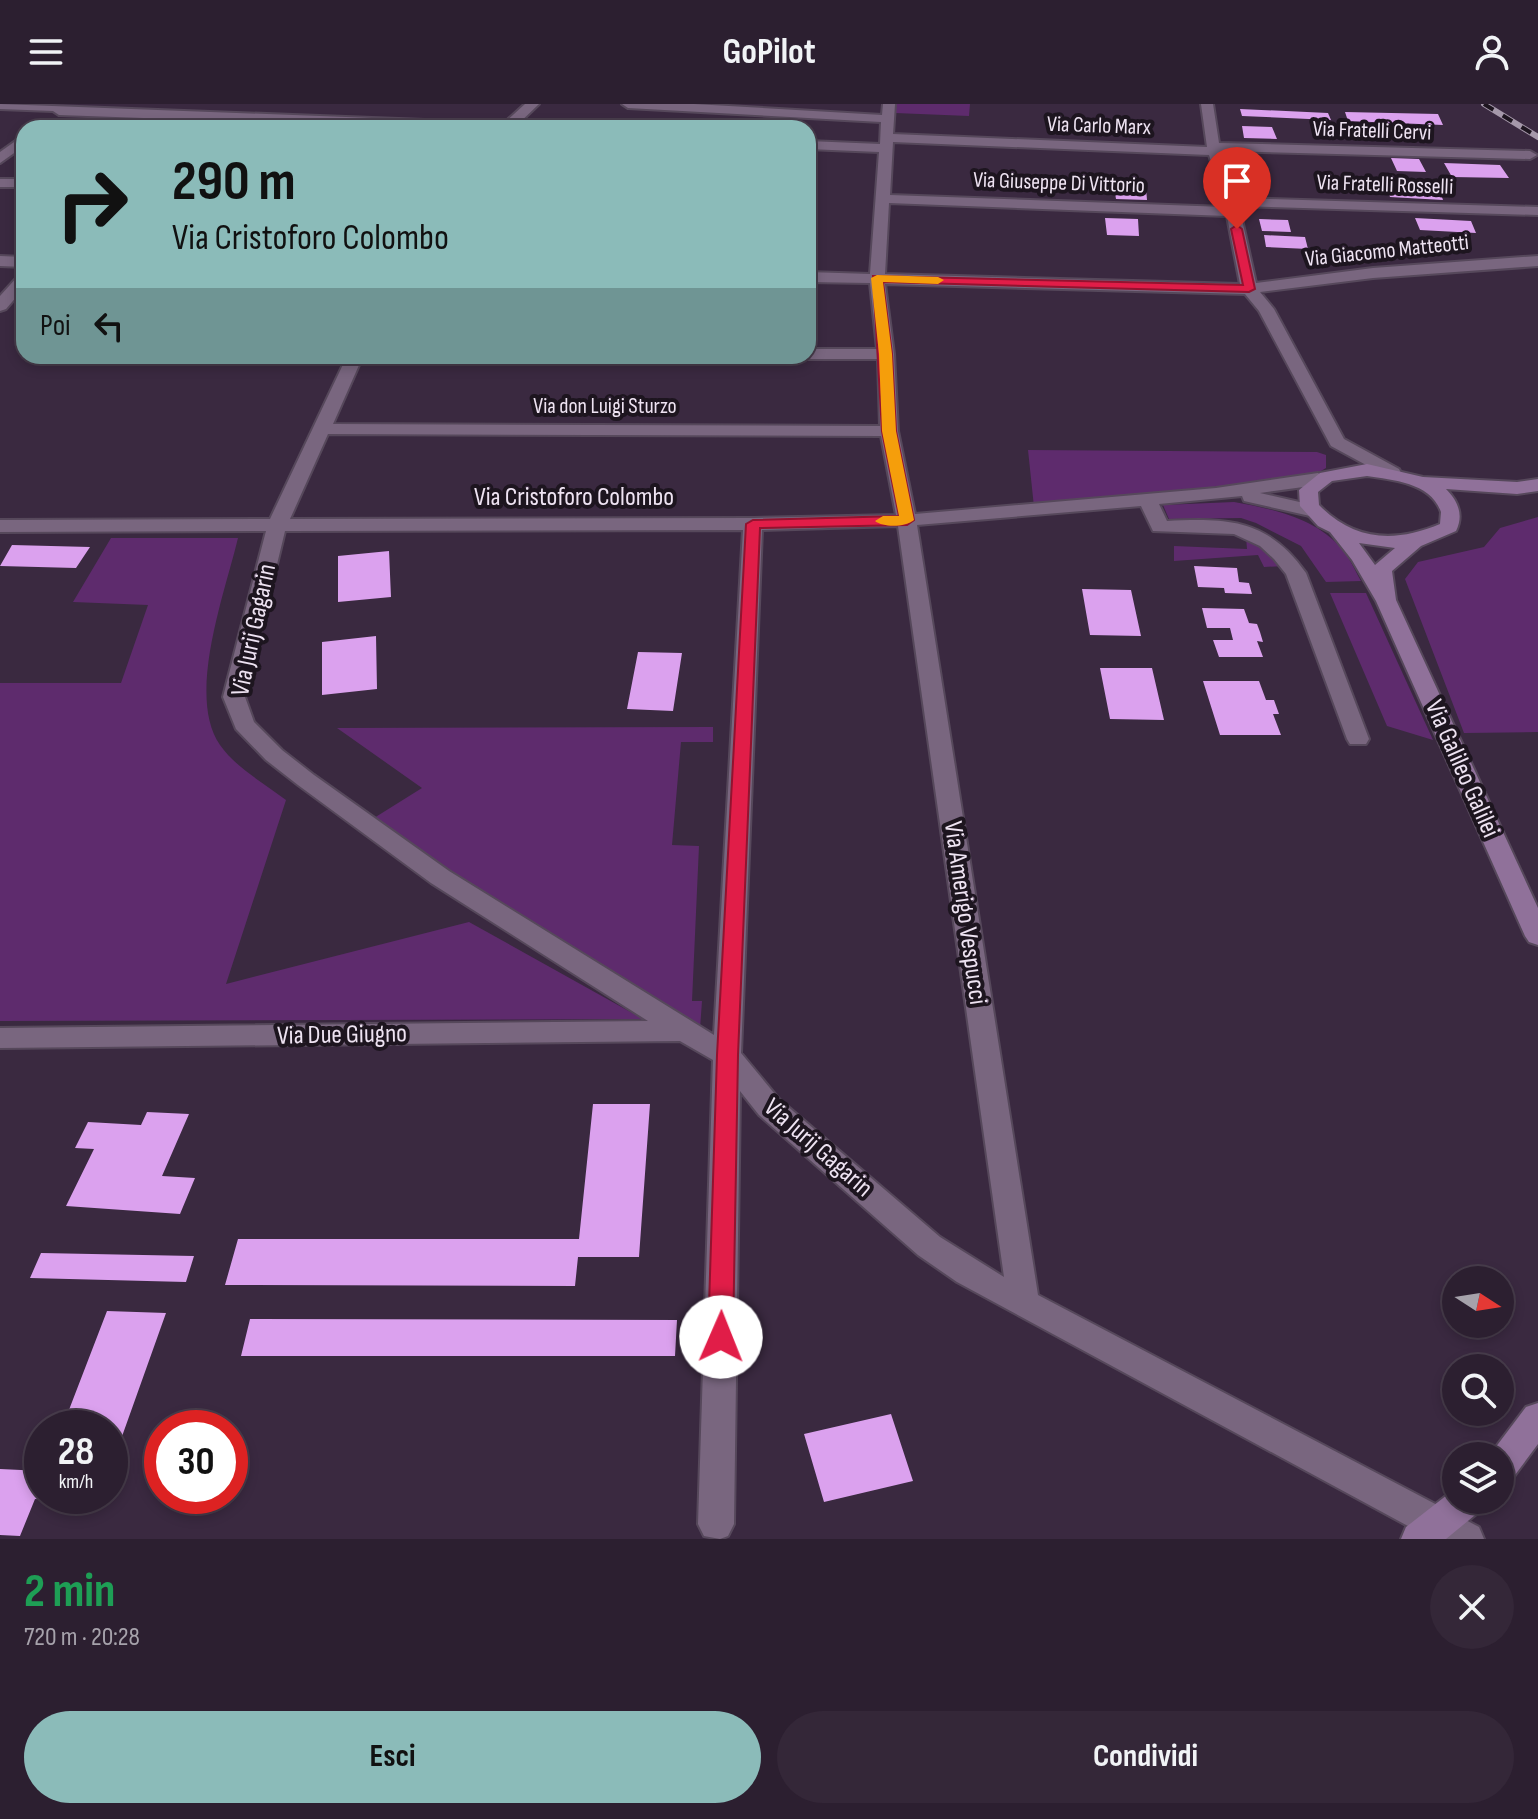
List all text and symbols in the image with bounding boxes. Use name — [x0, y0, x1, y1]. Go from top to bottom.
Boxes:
icon: menu — [24, 30, 68, 74]
icon: person — [1470, 30, 1514, 74]
text: GoPilot — [722, 31, 816, 74]
street label: Via Carlo Marx — [1047, 111, 1152, 141]
street label: Via Fratelli Cervi — [1312, 115, 1432, 147]
pin — [1203, 147, 1271, 229]
text: 290 m — [172, 149, 296, 216]
icon: right — [40, 152, 144, 256]
icon: arrive — [1215, 159, 1259, 203]
street label: Via Giuseppe Di Vittorio — [973, 167, 1145, 199]
street label: Via Fratelli Rosselli — [1316, 169, 1454, 201]
text: Via Cristoforo Colombo — [172, 217, 449, 260]
street label: Via Giacomo Matteotti — [1304, 229, 1470, 273]
icon: left — [87, 304, 131, 348]
text: Poi — [40, 308, 71, 344]
street label: Via don Luigi Sturzo — [533, 393, 677, 420]
street label: Via Cristoforo Colombo — [474, 482, 674, 513]
street label: Via Jurij Gagarin — [225, 561, 283, 699]
street label: Via Galileo Galilei — [1418, 695, 1506, 843]
street label: Via Amerigo Vespucci — [937, 819, 993, 1007]
street label: Via Due Giugno — [277, 1018, 407, 1052]
street label: Via Jurij Gagarin — [757, 1092, 879, 1204]
north arrow — [1442, 1266, 1514, 1338]
map controls — [1442, 1266, 1514, 1514]
position arrow — [679, 1295, 763, 1379]
button: search — [1442, 1354, 1514, 1426]
speed limit sign: 30 — [144, 1410, 248, 1514]
text: 28 — [58, 1428, 94, 1476]
button: layers — [1442, 1442, 1514, 1514]
text: km/h — [59, 1470, 93, 1494]
text: 2 min — [24, 1563, 115, 1620]
button: close — [1430, 1565, 1514, 1649]
text: 720 m · 20:28 — [24, 1622, 140, 1653]
button: Esci — [24, 1711, 761, 1803]
button: Condividi — [777, 1711, 1514, 1803]

